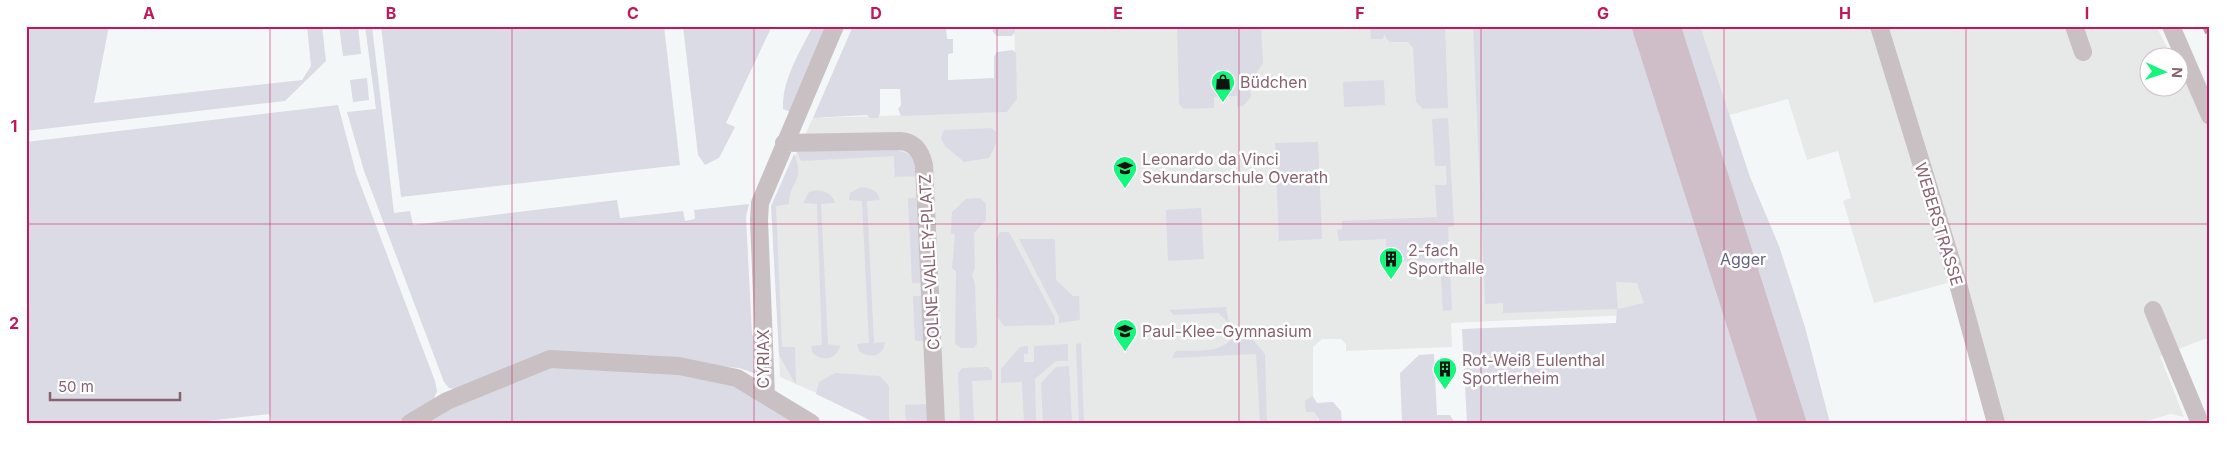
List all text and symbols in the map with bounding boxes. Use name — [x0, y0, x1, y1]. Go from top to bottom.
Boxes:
text: A — [143, 3, 155, 23]
text: B — [386, 3, 396, 23]
text: C — [627, 3, 639, 23]
text: D — [870, 3, 882, 23]
text: E — [1113, 3, 1123, 23]
text: F — [1355, 3, 1365, 23]
text: G — [1597, 3, 1609, 23]
text: H — [1839, 3, 1851, 23]
text: I — [2085, 3, 2089, 23]
north arrow — [2138, 48, 2188, 98]
text: N — [2169, 67, 2186, 78]
shop icon: Büdchen — [1210, 69, 1236, 103]
place label: Büdchen — [1240, 72, 1307, 92]
text: 1 — [11, 116, 17, 136]
place label: Leonardo da Vinci Sekundarschule Overath — [1142, 149, 1328, 187]
school or university icon: Leonardo da Vinci Sekundarschule Overath — [1112, 155, 1138, 189]
street label: WEBERSTRASSE — [1911, 160, 1967, 288]
street label: COLNE-VALLEY-PLATZ — [914, 174, 944, 350]
place label: 2-fach Sporthalle — [1408, 240, 1485, 278]
building icon: 2-fach Sporthalle — [1378, 246, 1404, 280]
park label: Agger — [1720, 249, 1766, 269]
text: 2 — [9, 313, 19, 333]
school or university icon: Paul-Klee-Gymnasium — [1112, 318, 1138, 352]
place label: Paul-Klee-Gymnasium — [1142, 321, 1312, 341]
street label: CYRIAX — [753, 329, 773, 389]
place label: Rot-Weiß Eulenthal Sportlerheim — [1462, 350, 1605, 388]
building icon: Rot-Weiß Eulenthal Sportlerheim — [1432, 356, 1458, 390]
scale bar — [50, 369, 180, 401]
text: 50 m — [58, 377, 94, 396]

